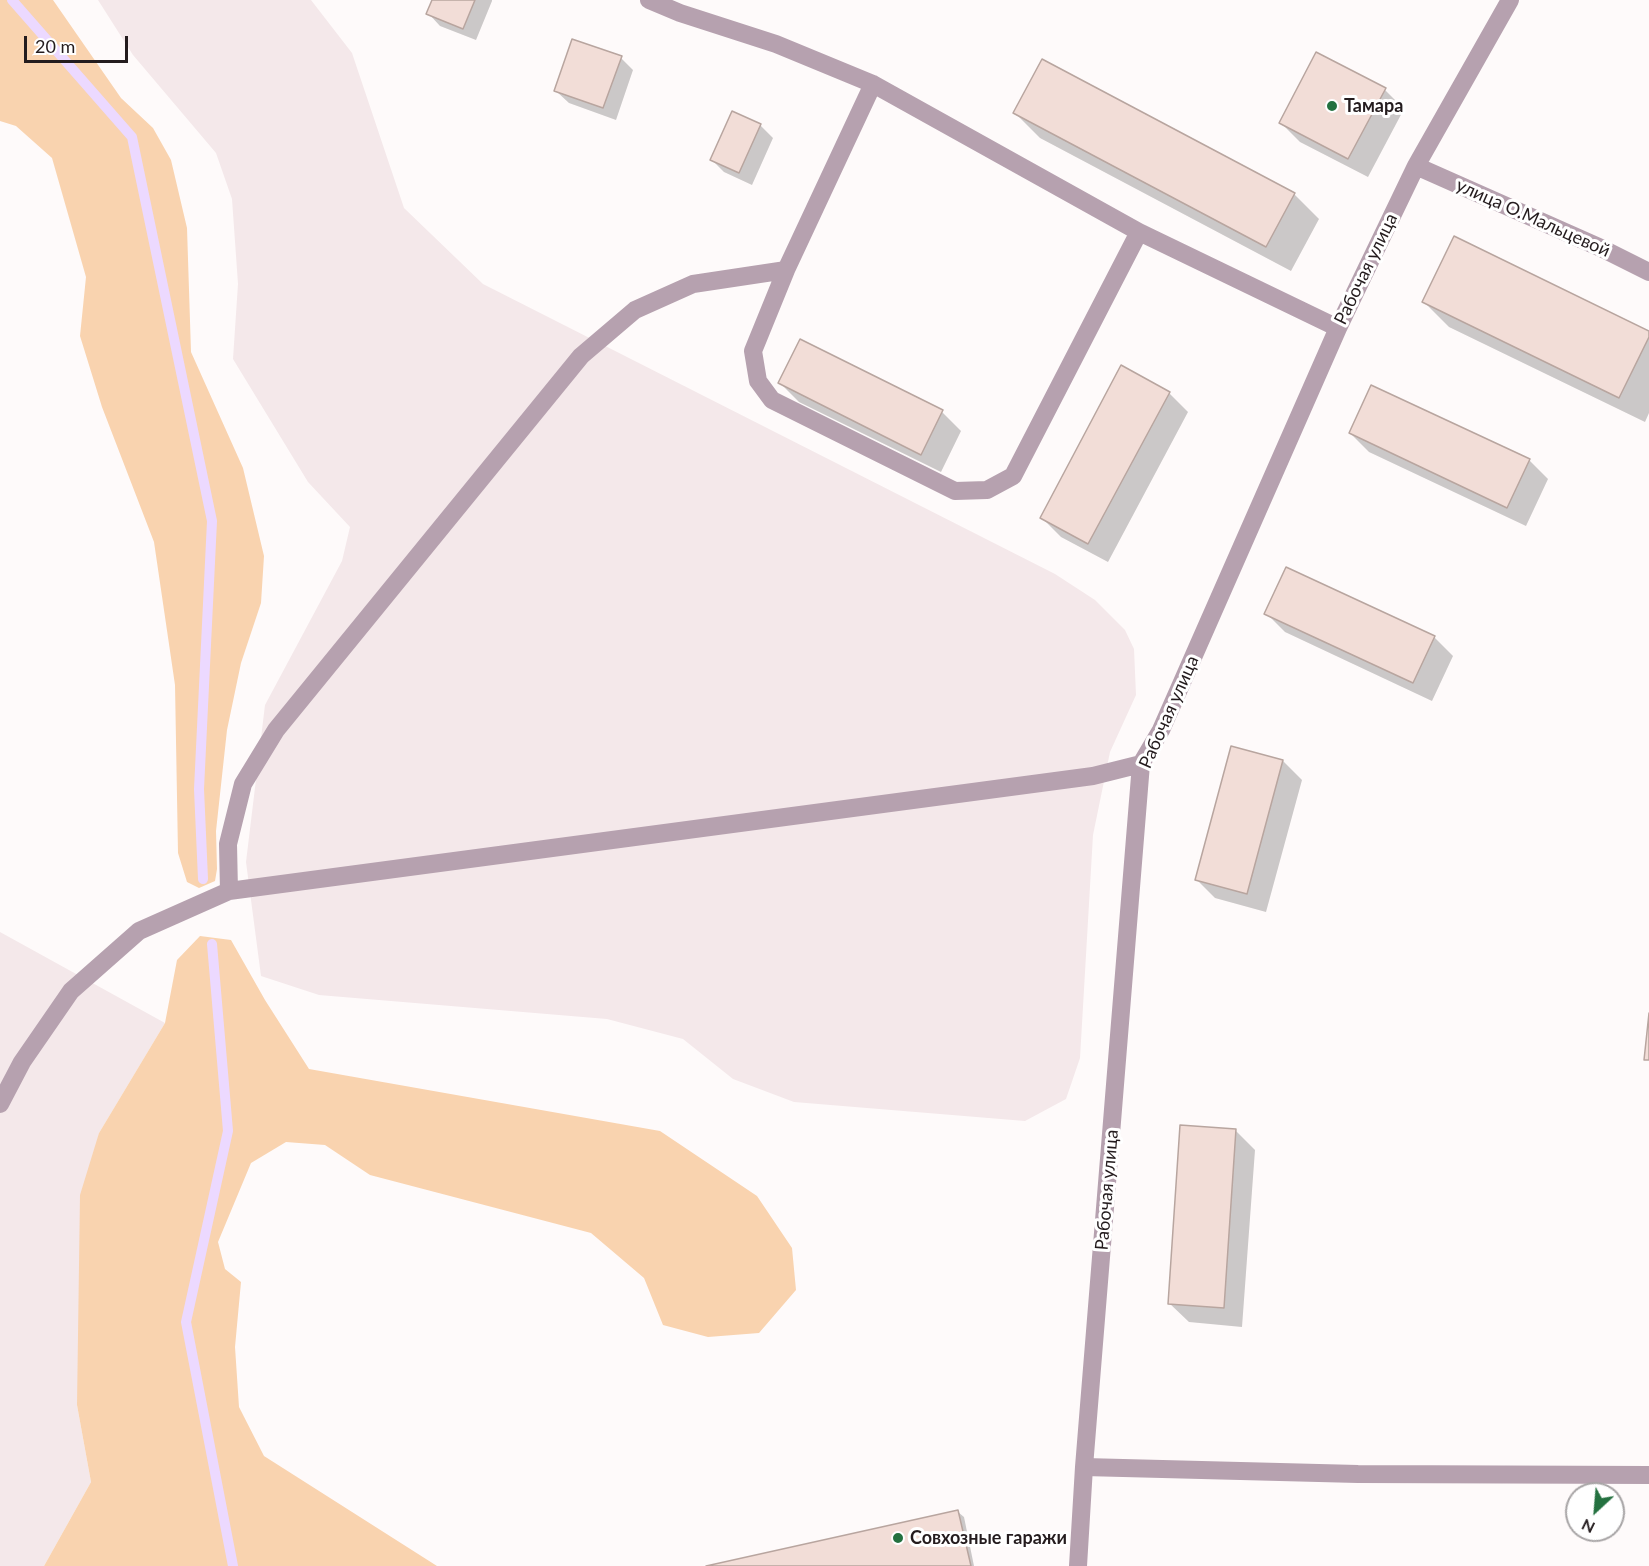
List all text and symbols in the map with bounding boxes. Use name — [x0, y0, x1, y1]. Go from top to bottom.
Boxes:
scale bar — [27, 24, 130, 62]
text: 20 m — [35, 35, 75, 57]
place label: Тамара — [1344, 95, 1403, 117]
marker: Тамара — [1325, 99, 1339, 113]
street label: улица О.Мальцевой — [1453, 174, 1613, 262]
street label: Рабочая улица — [1330, 210, 1402, 328]
street label: Рабочая улица — [1135, 652, 1203, 772]
street label: Рабочая улица — [1091, 1129, 1123, 1251]
north arrow — [1565, 1482, 1625, 1542]
text: N — [1578, 1516, 1597, 1538]
place label: Совхозные гаражи — [910, 1527, 1067, 1549]
marker: Совхозные гаражи — [891, 1531, 905, 1545]

